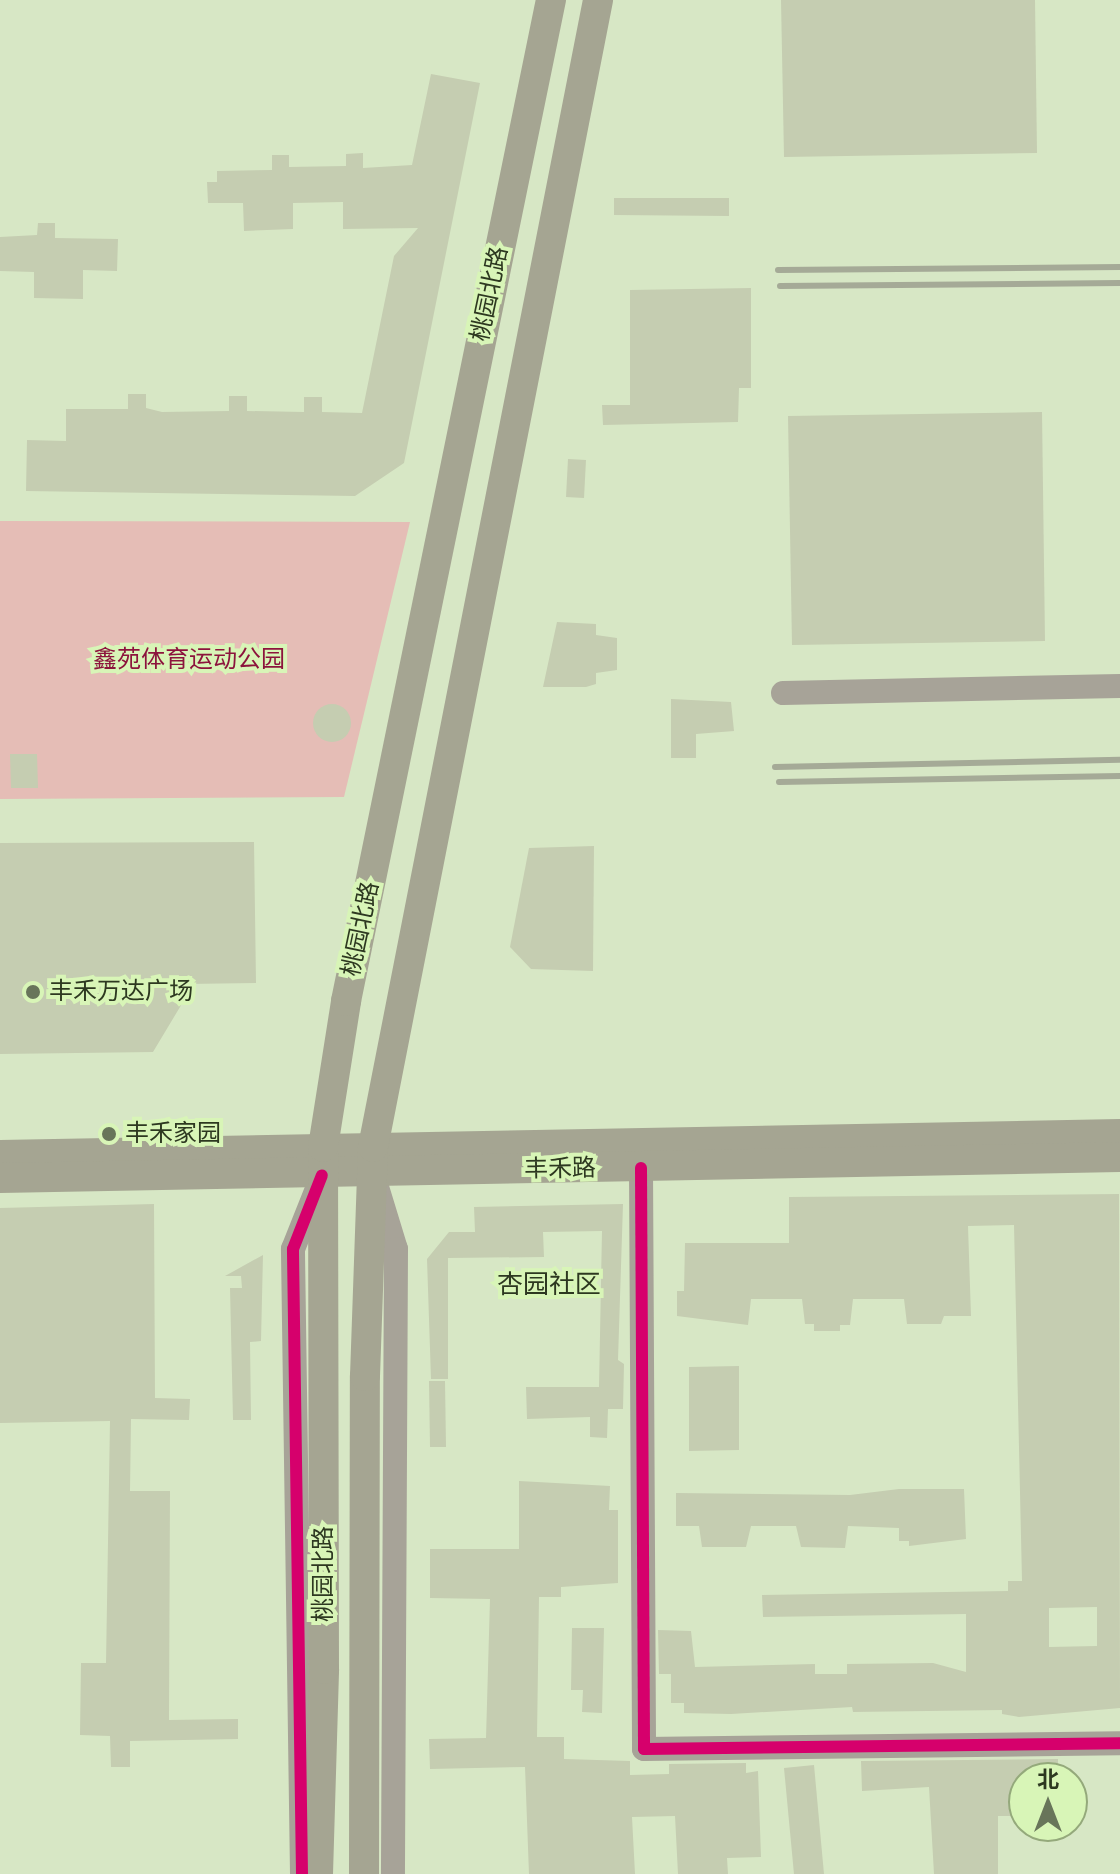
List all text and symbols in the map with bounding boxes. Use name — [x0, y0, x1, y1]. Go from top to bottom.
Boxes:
street label: 桃园北路 — [466, 244, 514, 344]
park label: 鑫苑体育运动公园 — [93, 646, 285, 674]
street label: 桃园北路 — [337, 879, 385, 979]
place label: 丰禾万达广场 — [49, 978, 193, 1006]
marker: 丰禾万达广场 — [24, 983, 42, 1001]
place label: 丰禾家园 — [125, 1120, 221, 1148]
marker: 丰禾家园 — [100, 1125, 118, 1143]
street label: 丰禾路 — [524, 1154, 596, 1184]
district label: 杏园社区 — [497, 1269, 601, 1301]
street label: 桃园北路 — [310, 1526, 338, 1622]
north arrow — [1008, 1762, 1088, 1842]
text: 北 — [1037, 1767, 1059, 1792]

